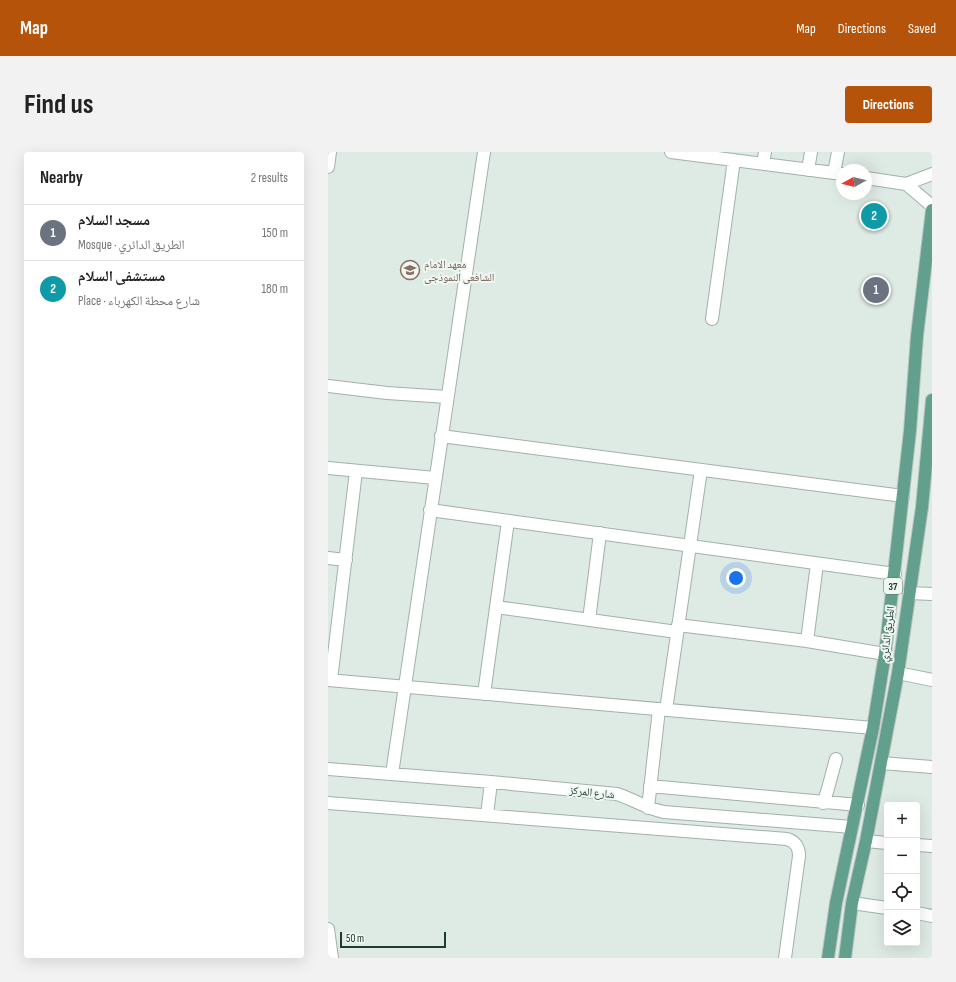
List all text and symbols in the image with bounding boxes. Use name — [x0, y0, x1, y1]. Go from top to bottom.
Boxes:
text: Map — [20, 17, 48, 40]
text: Map — [796, 20, 816, 37]
text: Directions — [838, 20, 886, 37]
text: Saved — [908, 20, 936, 37]
button: Directions — [845, 86, 932, 123]
text: Find us — [24, 88, 93, 121]
north arrow — [836, 164, 872, 200]
text: Nearby — [40, 168, 83, 188]
text: 2 results — [251, 170, 288, 186]
pin: 2 — [861, 201, 887, 231]
text: مسجد السلام — [78, 211, 150, 230]
text: 1 — [50, 225, 56, 241]
text: 150 m — [262, 225, 288, 241]
text: Mosque · الطريق الدائري — [78, 237, 185, 253]
place label: معهد الامام الشافعى النموذجى — [424, 258, 494, 284]
school or university icon: معهد الامام الشافعى النموذجى — [399, 259, 421, 281]
text: مستشفى السلام — [78, 267, 165, 286]
pin: 1 — [863, 275, 889, 305]
text: 2 — [50, 281, 56, 297]
text: 180 m — [262, 281, 288, 297]
text: Place · شارع محطة الكهرباء — [78, 293, 200, 309]
your location — [726, 568, 746, 588]
road number: 37 — [884, 578, 902, 594]
street label: الطريق الدائري — [878, 606, 899, 663]
street label: شارع المركز — [568, 784, 615, 801]
map controls — [884, 802, 920, 946]
button: + — [884, 802, 920, 838]
button: − — [884, 838, 920, 874]
button: locate — [884, 874, 920, 910]
button: layers — [884, 910, 920, 946]
scale bar — [340, 930, 446, 949]
text: 50 m — [346, 932, 364, 945]

